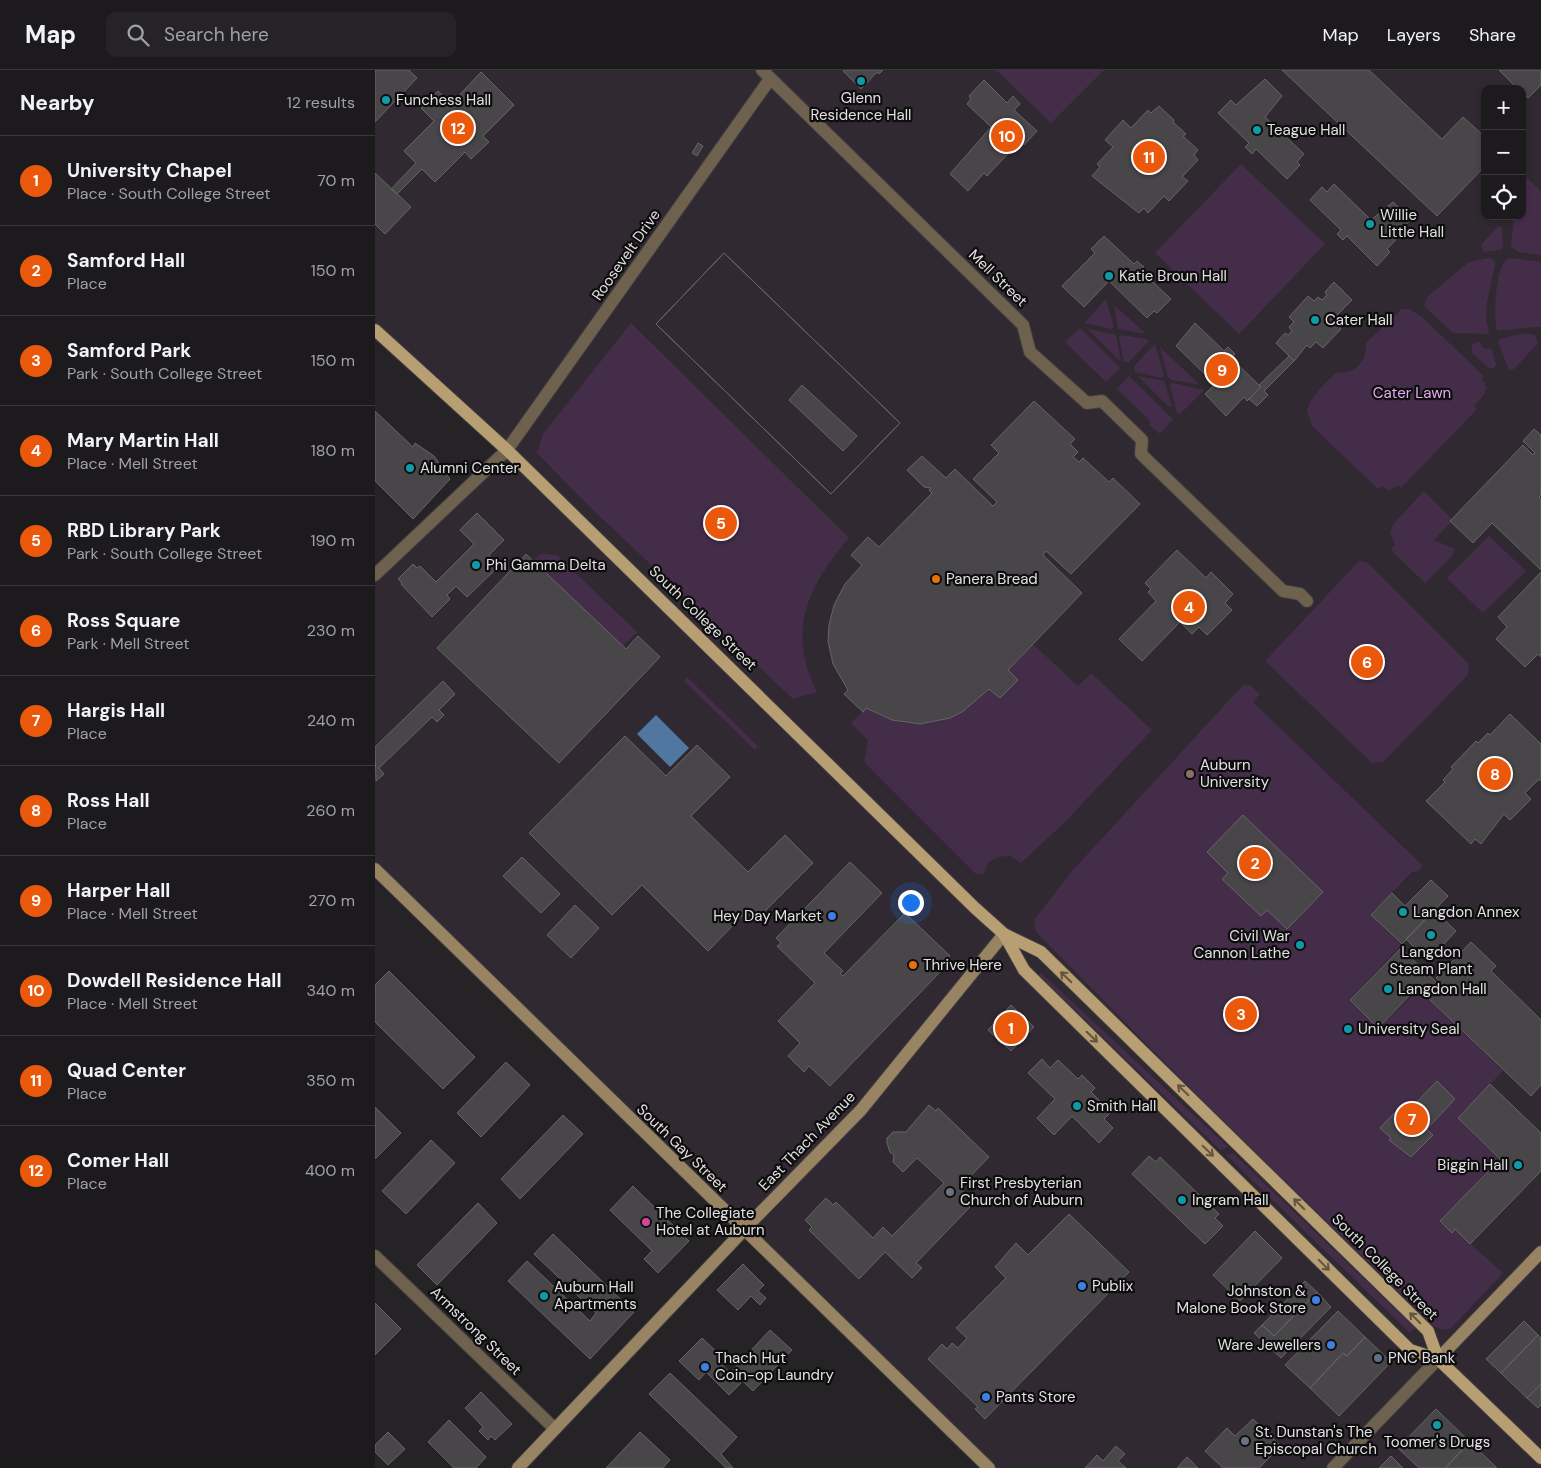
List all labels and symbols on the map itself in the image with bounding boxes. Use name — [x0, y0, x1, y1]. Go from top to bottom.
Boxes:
marker: Glenn Residence Hall — [855, 75, 867, 87]
place label: Glenn Residence Hall — [811, 88, 911, 125]
place label: Funchess Hall — [396, 90, 491, 110]
marker: Funchess Hall — [380, 94, 392, 106]
pin: 12 — [442, 109, 474, 147]
pin: 10 — [991, 117, 1023, 155]
place label: Teague Hall — [1267, 120, 1345, 140]
marker: Teague Hall — [1251, 124, 1263, 136]
pin: 11 — [1133, 138, 1165, 176]
place label: Willie Little Hall — [1380, 205, 1444, 242]
street label: Roosevelt Drive — [587, 206, 665, 304]
marker: Willie Little Hall — [1364, 218, 1376, 230]
street label: Mell Street — [964, 245, 1032, 311]
place label: Katie Broun Hall — [1119, 266, 1227, 286]
marker: Katie Broun Hall — [1103, 270, 1115, 282]
place label: Cater Hall — [1325, 310, 1393, 330]
marker: Cater Hall — [1309, 314, 1321, 326]
pin: 9 — [1206, 351, 1238, 389]
park label: Cater Lawn — [1373, 383, 1451, 403]
place label: Alumni Center — [420, 458, 520, 478]
marker: Alumni Center — [404, 462, 416, 474]
pin: 5 — [705, 504, 737, 542]
place label: Phi Gamma Delta — [486, 555, 606, 575]
marker: Phi Gamma Delta — [470, 559, 482, 571]
street label: South College Street — [645, 561, 761, 675]
place label: Panera Bread — [946, 569, 1038, 589]
marker: Panera Bread — [930, 573, 942, 585]
pin: 4 — [1173, 588, 1205, 626]
pin: 6 — [1351, 643, 1383, 681]
place label: Auburn University — [1200, 755, 1270, 792]
pin: 8 — [1479, 755, 1511, 793]
marker: Auburn University — [1184, 768, 1196, 780]
pin: 2 — [1239, 844, 1271, 882]
your location — [898, 890, 924, 916]
place label: Langdon Annex — [1413, 902, 1520, 922]
place label: Hey Day Market — [713, 906, 822, 926]
marker: Langdon Annex — [1397, 906, 1409, 918]
marker: Hey Day Market — [826, 910, 838, 922]
place label: Civil War Cannon Lathe — [1193, 926, 1290, 963]
marker: Langdon Steam Plant — [1425, 929, 1437, 941]
marker: Civil War Cannon Lathe — [1294, 939, 1306, 951]
place label: Langdon Steam Plant — [1389, 942, 1473, 979]
place label: Thrive Here — [923, 955, 1002, 975]
marker: Thrive Here — [907, 959, 919, 971]
one-way arrow — [1060, 971, 1072, 983]
place label: Langdon Hall — [1398, 979, 1487, 999]
marker: Langdon Hall — [1382, 983, 1394, 995]
pin: 3 — [1225, 995, 1257, 1033]
pin: 1 — [995, 1009, 1027, 1047]
place label: University Seal — [1358, 1019, 1460, 1039]
marker: University Seal — [1342, 1023, 1354, 1035]
one-way arrow — [1086, 1031, 1098, 1043]
one-way arrow — [1176, 1084, 1189, 1096]
street label: East Thach Avenue — [754, 1087, 860, 1195]
place label: Smith Hall — [1087, 1096, 1156, 1116]
street label: South Gay Street — [632, 1100, 732, 1197]
marker: Smith Hall — [1071, 1100, 1083, 1112]
pin: 7 — [1396, 1100, 1428, 1138]
one-way arrow — [1202, 1144, 1214, 1157]
place label: Biggin Hall — [1437, 1155, 1508, 1175]
marker: Biggin Hall — [1512, 1159, 1524, 1171]
place label: First Presbyterian Church of Auburn — [960, 1173, 1083, 1210]
marker: First Presbyterian Church of Auburn — [944, 1186, 956, 1198]
place label: Ingram Hall — [1192, 1190, 1269, 1210]
marker: Ingram Hall — [1176, 1194, 1188, 1206]
one-way arrow — [1293, 1198, 1305, 1210]
place label: The Collegiate Hotel at Auburn — [656, 1203, 765, 1240]
street label: South College Street — [1328, 1210, 1443, 1325]
marker: The Collegiate Hotel at Auburn — [640, 1216, 652, 1228]
one-way arrow — [1318, 1258, 1330, 1271]
place label: Publix — [1092, 1276, 1134, 1296]
place label: Auburn Hall Apartments — [554, 1277, 637, 1314]
marker: Publix — [1076, 1280, 1088, 1292]
place label: Johnston & Malone Book Store — [1176, 1281, 1306, 1318]
street label: Armstrong Street — [426, 1282, 526, 1380]
marker: Auburn Hall Apartments — [538, 1290, 550, 1302]
marker: Johnston & Malone Book Store — [1310, 1294, 1322, 1306]
one-way arrow — [1408, 1312, 1421, 1324]
place label: Ware Jewellers — [1218, 1335, 1321, 1355]
marker: Ware Jewellers — [1325, 1339, 1337, 1351]
place label: Thach Hut Coin-op Laundry — [715, 1348, 834, 1385]
place label: PNC Bank — [1388, 1348, 1456, 1368]
marker: PNC Bank — [1372, 1352, 1384, 1364]
marker: Thach Hut Coin-op Laundry — [699, 1361, 711, 1373]
place label: Pants Store — [996, 1387, 1076, 1407]
marker: Pants Store — [980, 1391, 992, 1403]
marker: Toomer's Drugs — [1431, 1419, 1443, 1431]
place label: St. Dunstan's The Episcopal Church — [1255, 1422, 1377, 1459]
place label: Toomer's Drugs — [1384, 1432, 1490, 1452]
marker: St. Dunstan's The Episcopal Church — [1239, 1435, 1251, 1447]

